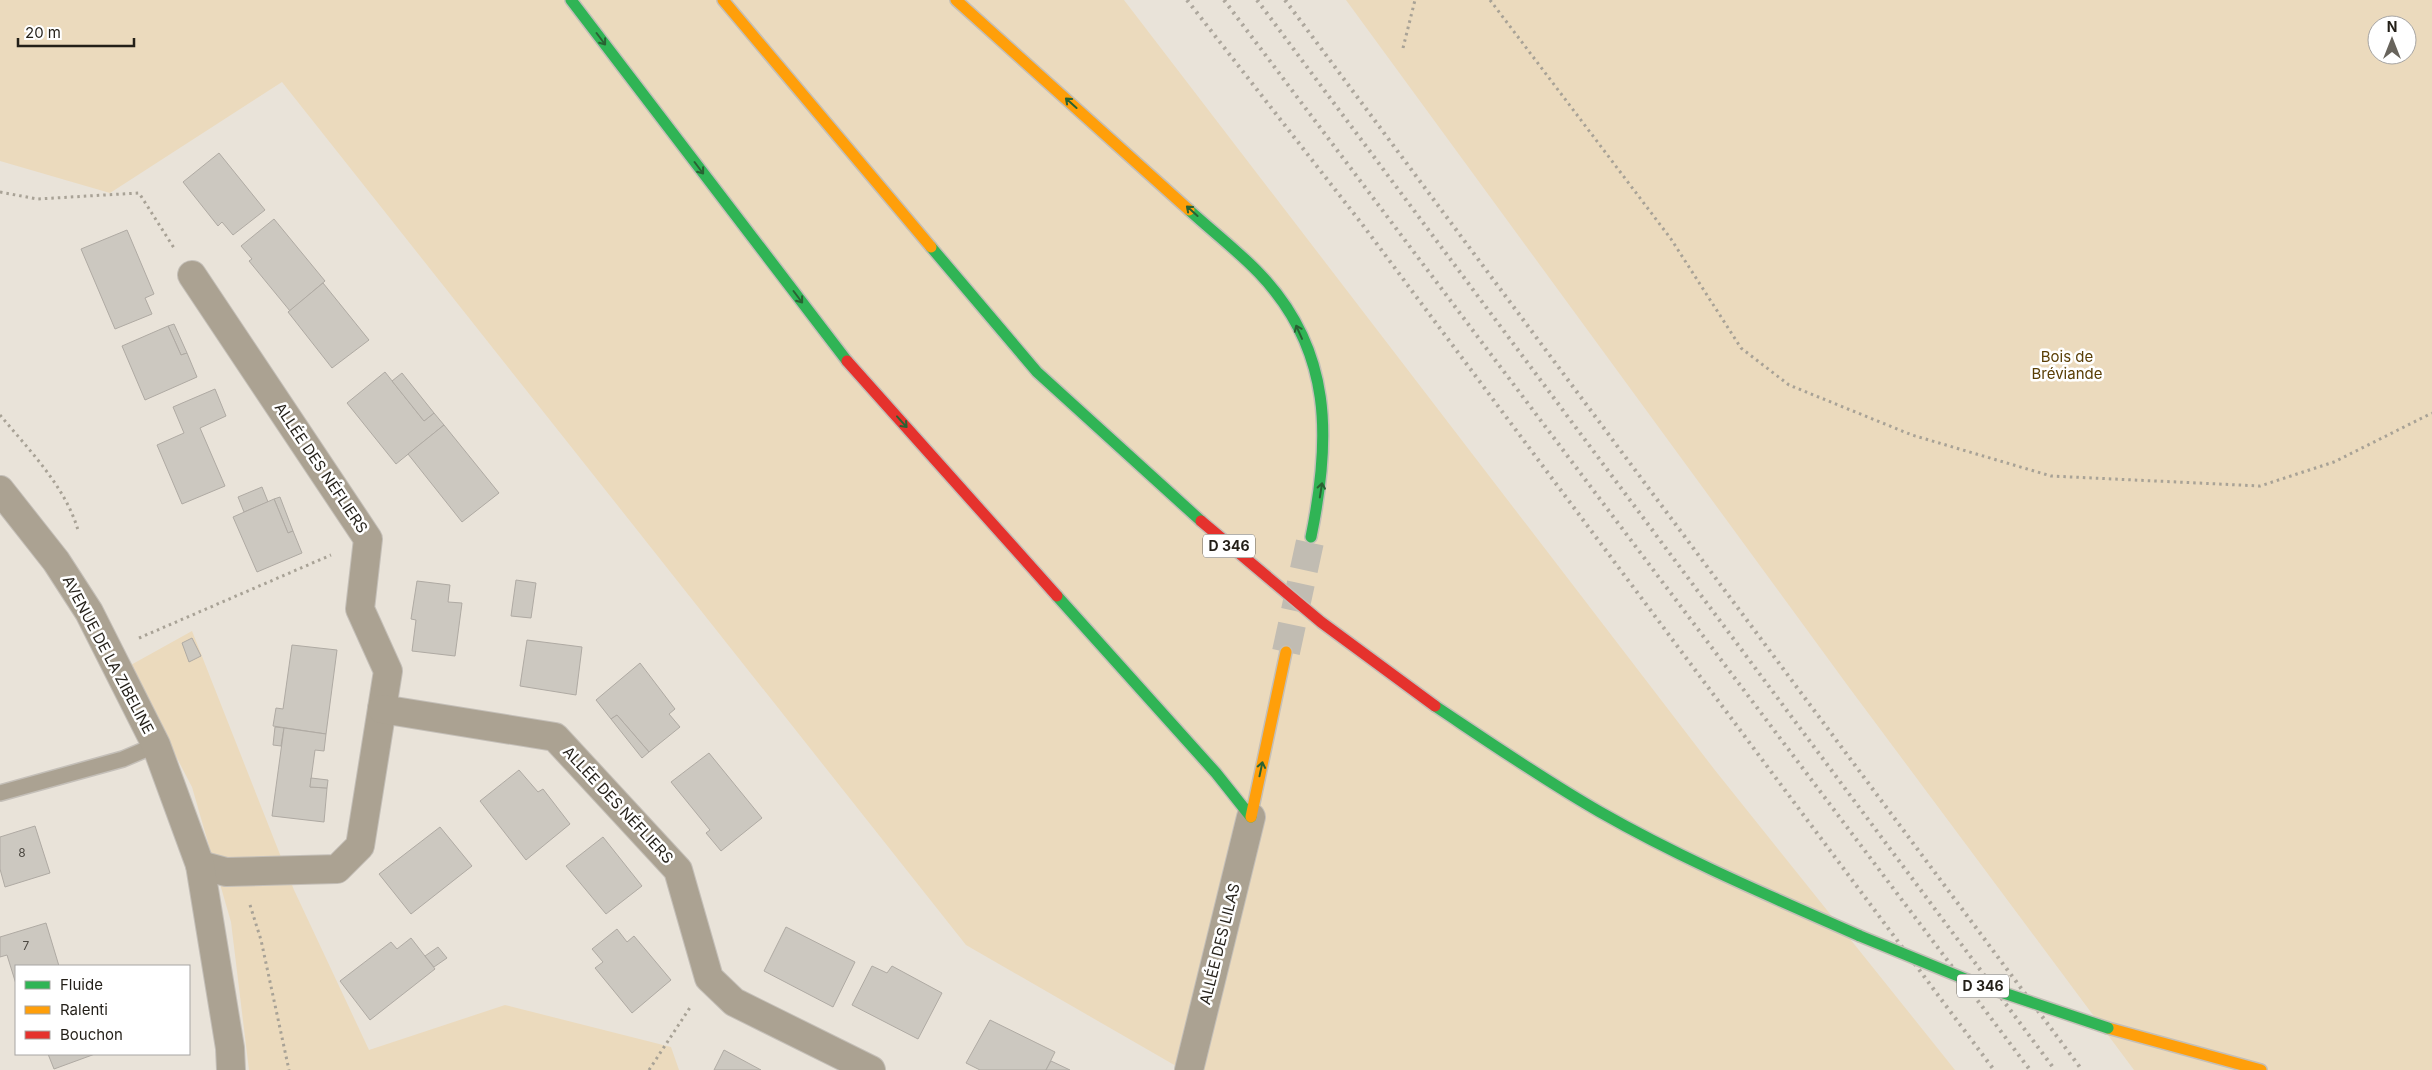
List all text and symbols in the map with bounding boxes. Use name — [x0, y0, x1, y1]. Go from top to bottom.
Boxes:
scale bar — [18, 15, 134, 47]
north arrow — [2367, 15, 2417, 65]
text: N — [2387, 18, 2397, 35]
text: 20 m — [25, 23, 61, 42]
one-way arrow — [596, 32, 606, 46]
one-way arrow — [1065, 98, 1078, 109]
one-way arrow — [694, 161, 705, 174]
one-way arrow — [1186, 205, 1199, 217]
one-way arrow — [792, 290, 803, 303]
one-way arrow — [1294, 325, 1304, 340]
park label: Bois de Bréviande — [2032, 347, 2102, 383]
street label: ALLÉE DES NÉFLIERS — [271, 399, 372, 537]
one-way arrow — [896, 415, 908, 428]
one-way arrow — [1316, 482, 1326, 498]
road number: D 346 — [1203, 534, 1255, 558]
street label: AVENUE DE LA ZIBELINE — [59, 572, 158, 737]
street label: ALLÉE DES NÉFLIERS — [559, 742, 678, 867]
one-way arrow — [1257, 762, 1266, 778]
house number: 8 — [18, 845, 26, 860]
street label: ALLÉE DES LILAS — [1195, 881, 1244, 1006]
house number: 7 — [23, 938, 30, 953]
legend — [15, 965, 190, 1055]
road number: D 346 — [1957, 974, 2009, 998]
text: Fluide — [60, 975, 103, 994]
text: Ralenti — [60, 1000, 108, 1019]
text: Bouchon — [60, 1025, 123, 1044]

